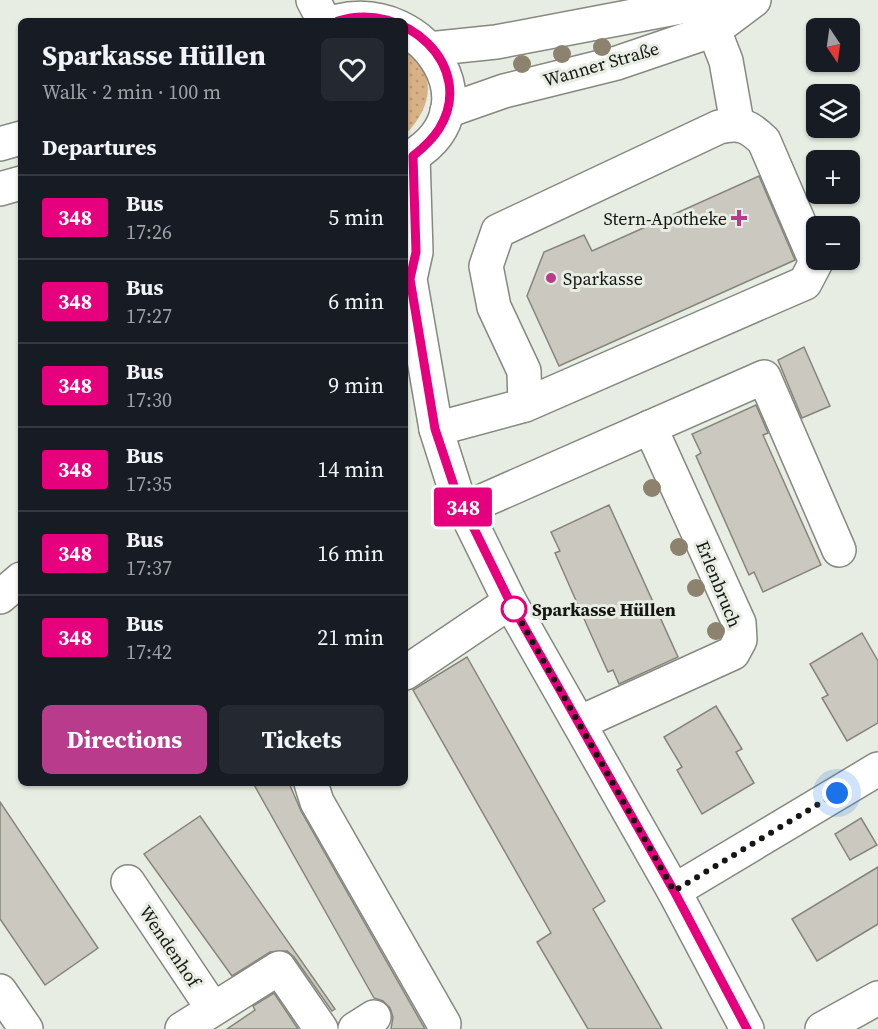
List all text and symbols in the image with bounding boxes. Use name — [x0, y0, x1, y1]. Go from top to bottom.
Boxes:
north arrow — [806, 18, 860, 72]
map controls — [806, 18, 860, 270]
text: Sparkasse Hüllen — [42, 36, 266, 74]
street label: Wanner Straße — [540, 36, 662, 92]
button: heart — [321, 38, 384, 101]
text: Walk · 2 min · 100 m — [42, 78, 221, 106]
button: layers — [806, 84, 860, 138]
text: Departures — [42, 132, 156, 162]
button: + — [806, 150, 860, 204]
text: Bus — [126, 188, 163, 218]
text: 5 min — [328, 202, 384, 232]
text: 348 — [58, 203, 92, 232]
place label: Stern-Apotheke — [603, 206, 727, 231]
marker: Stern-Apotheke — [732, 211, 746, 225]
button: − — [806, 216, 860, 270]
text: 17:26 — [126, 218, 172, 246]
place label: Sparkasse — [563, 266, 643, 291]
marker: Sparkasse — [544, 271, 558, 285]
text: Bus — [126, 272, 163, 302]
text: 6 min — [328, 286, 384, 316]
text: 348 — [58, 287, 92, 316]
text: 17:27 — [126, 302, 172, 330]
text: Bus — [126, 356, 163, 386]
text: 9 min — [328, 370, 384, 400]
text: 348 — [58, 371, 92, 400]
text: 17:30 — [126, 386, 172, 414]
text: Bus — [126, 440, 163, 470]
text: 14 min — [317, 454, 384, 484]
text: 348 — [58, 455, 92, 484]
text: 17:35 — [126, 470, 172, 498]
line badge: 348 — [428, 488, 498, 526]
text: 348 — [446, 493, 480, 522]
text: Bus — [126, 524, 163, 554]
street label: Erlenbruch — [690, 537, 748, 631]
text: 16 min — [317, 538, 384, 568]
text: 348 — [58, 539, 92, 568]
text: 17:37 — [126, 554, 172, 582]
marker: Sparkasse Hüllen — [501, 596, 527, 622]
place label: Sparkasse Hüllen — [532, 597, 676, 622]
text: Bus — [126, 608, 163, 638]
text: 21 min — [317, 622, 384, 652]
text: 348 — [58, 623, 92, 652]
text: 17:42 — [126, 638, 172, 666]
button: Directions — [42, 705, 207, 774]
button: Tickets — [219, 705, 384, 774]
your location — [822, 778, 852, 808]
street label: Wendenhof — [133, 900, 207, 993]

